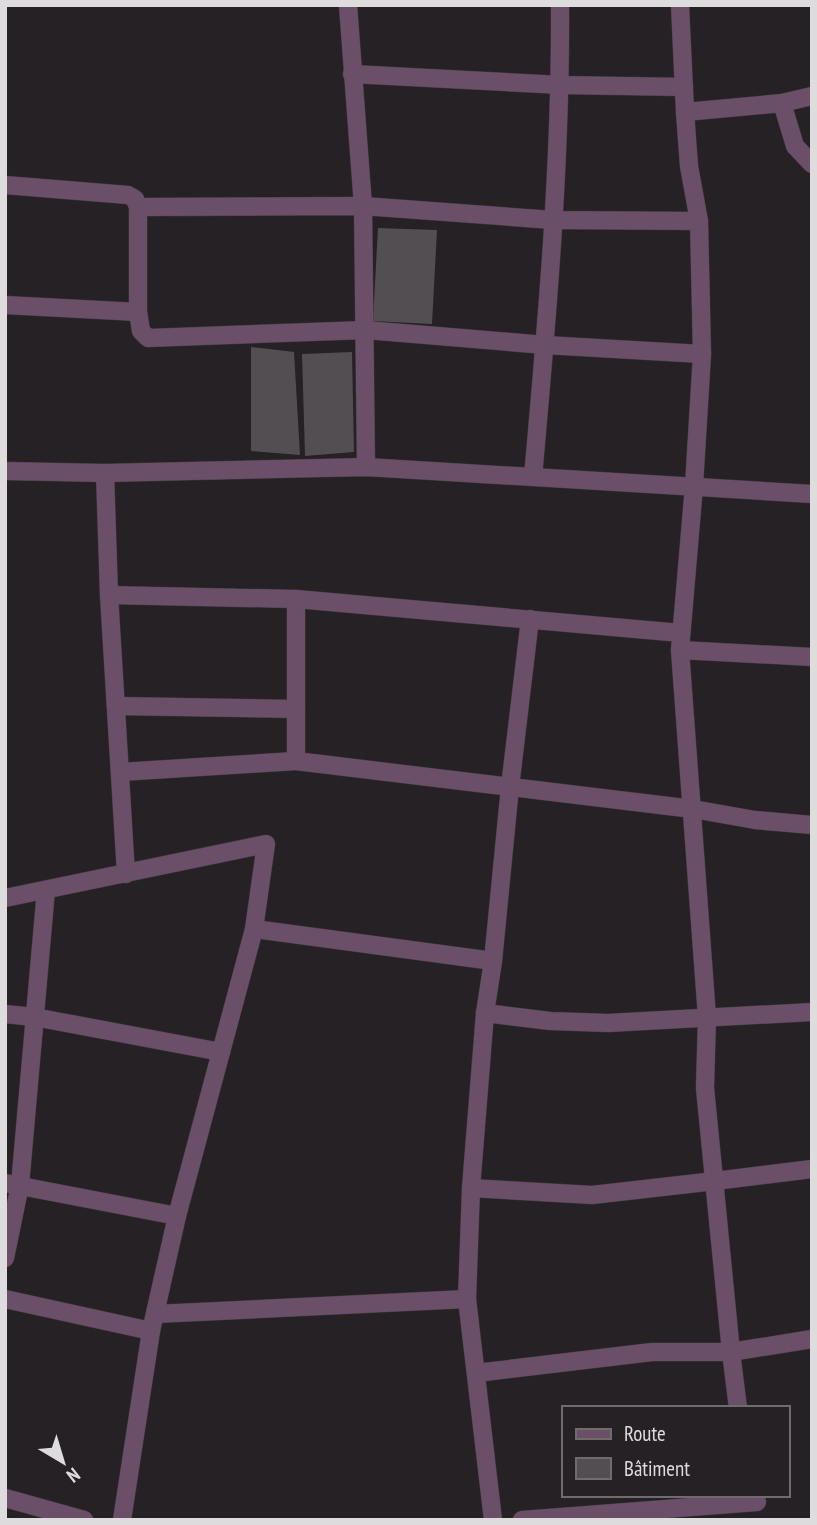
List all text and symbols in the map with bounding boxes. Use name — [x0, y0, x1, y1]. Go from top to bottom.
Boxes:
legend — [562, 1406, 789, 1497]
text: Route — [624, 1420, 666, 1447]
north arrow — [28, 1427, 98, 1497]
text: Bâtiment — [624, 1455, 690, 1482]
text: N — [62, 1463, 85, 1488]

